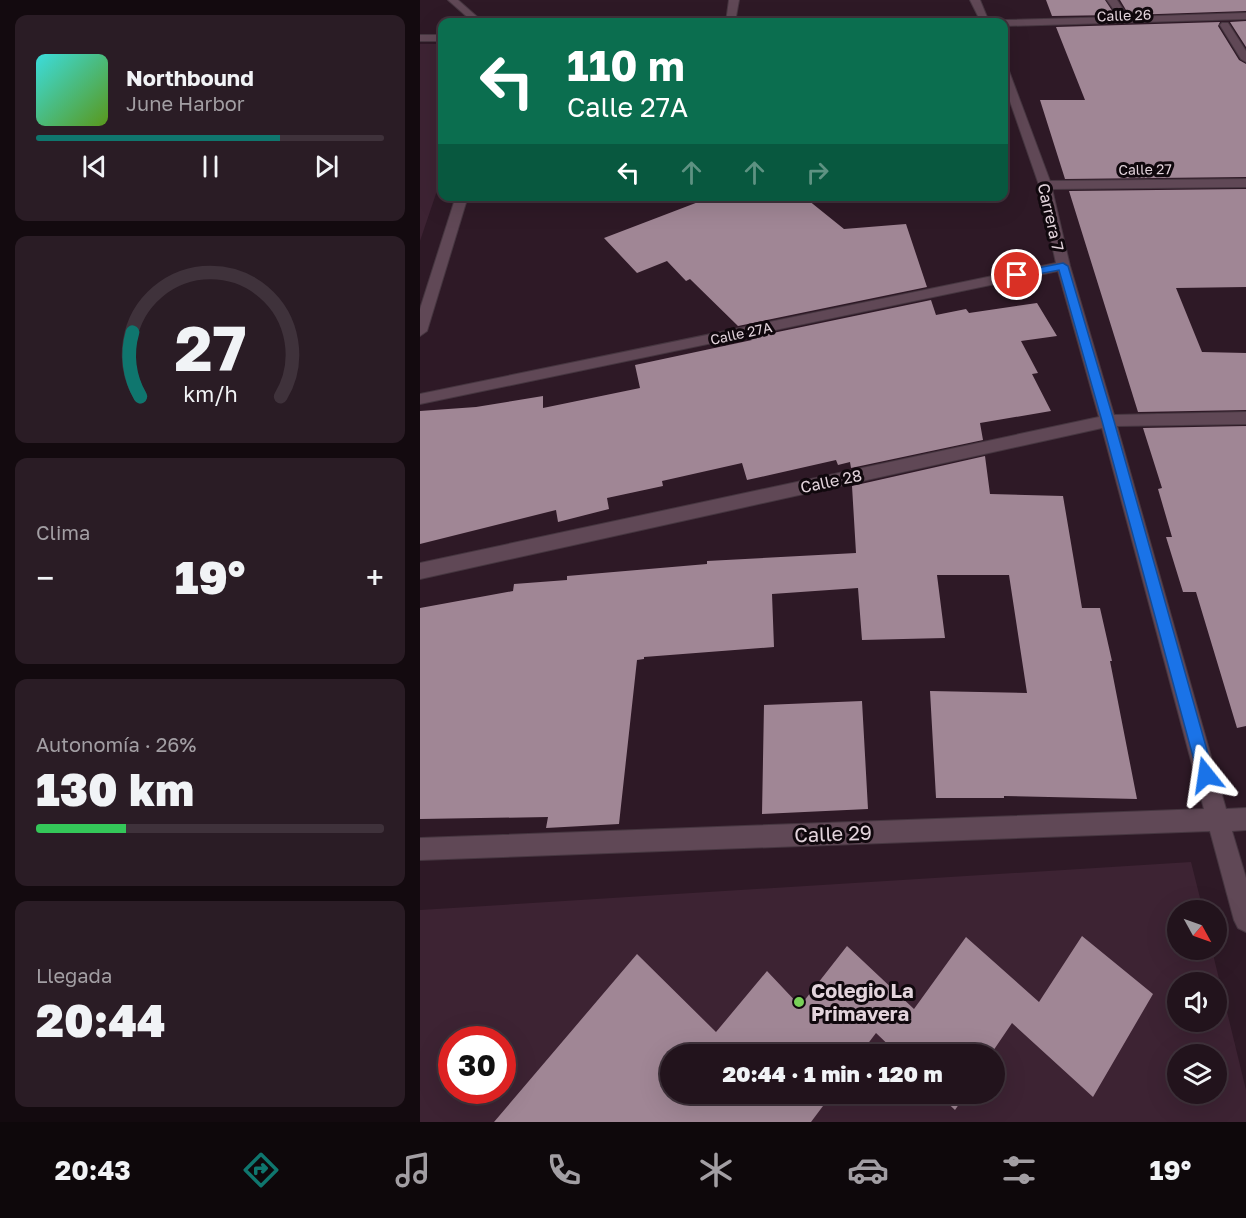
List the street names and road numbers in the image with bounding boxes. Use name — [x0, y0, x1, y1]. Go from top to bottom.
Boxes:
street label: Calle 26 — [1096, 6, 1152, 24]
street label: Calle 27 — [1118, 160, 1172, 178]
street label: Carrera 7 — [1033, 181, 1069, 253]
street label: Calle 27A — [709, 318, 774, 348]
street label: Calle 28 — [798, 465, 864, 497]
street label: Calle 29 — [794, 820, 872, 846]

